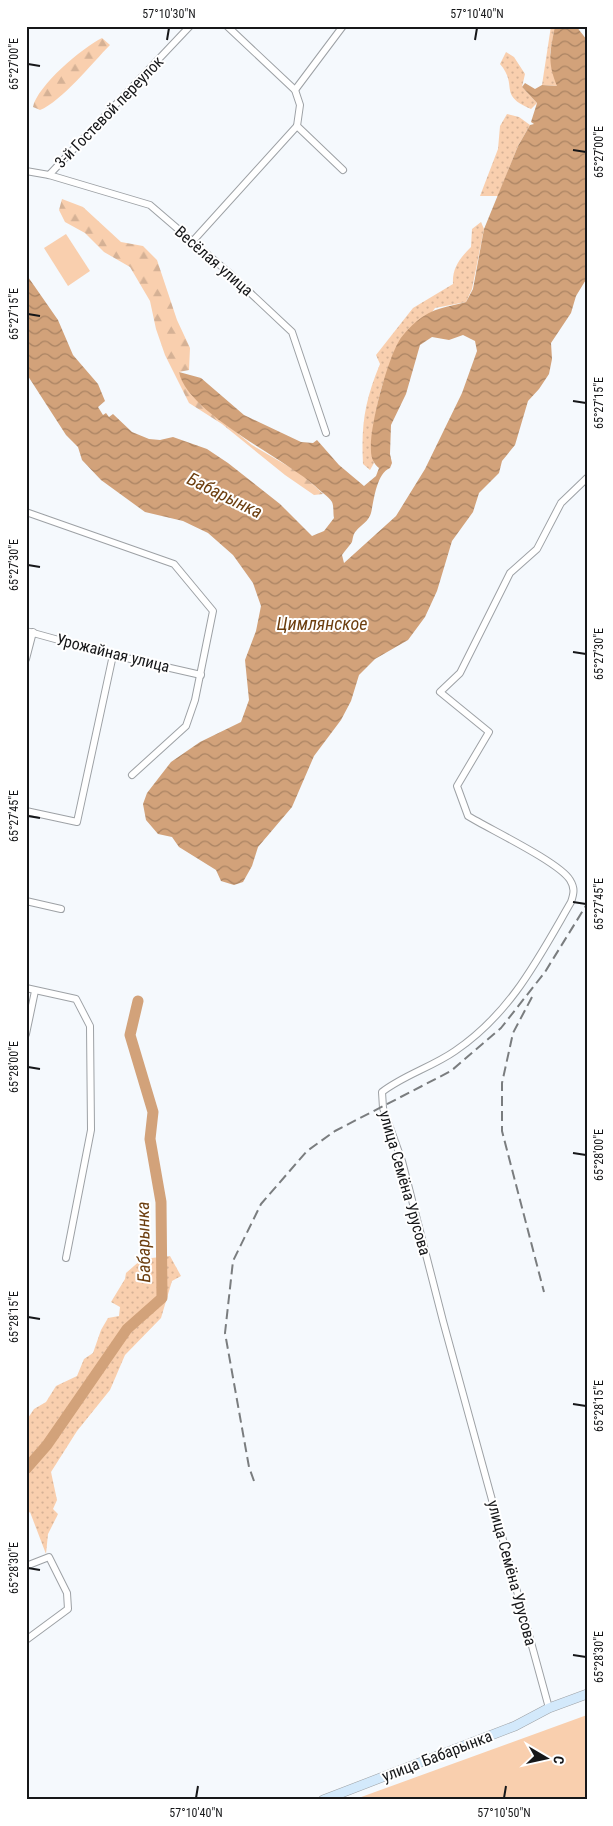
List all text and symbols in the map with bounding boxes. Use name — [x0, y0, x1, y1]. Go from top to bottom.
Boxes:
text: 57°10'30"N — [142, 7, 196, 21]
text: 57°10'40"N — [450, 7, 504, 21]
text: 65°27'00"E — [7, 38, 21, 90]
street label: 3-й Гостевой переулок — [51, 52, 168, 172]
text: 65°27'00"E — [592, 126, 606, 178]
street label: Весёлая улица — [171, 222, 257, 300]
text: 65°27'15"E — [7, 288, 21, 340]
text: 65°27'15"E — [592, 377, 606, 429]
water label: Бабарынка — [184, 468, 266, 522]
text: 65°27'30"E — [7, 539, 21, 591]
water label: Цимлянское — [277, 613, 367, 634]
text: 65°27'30"E — [592, 628, 606, 680]
street label: Урожайная улица — [54, 630, 172, 676]
text: 65°27'45"E — [7, 790, 21, 842]
text: 65°27'45"E — [592, 878, 606, 930]
text: 65°28'00"E — [7, 1041, 21, 1093]
street label: улица Семёна Урусова — [375, 1108, 435, 1258]
text: 65°28'00"E — [592, 1129, 606, 1181]
water label: Бабарынка — [132, 1201, 154, 1283]
text: 65°28'15"E — [7, 1291, 21, 1343]
text: 65°28'15"E — [592, 1380, 606, 1432]
street label: улица Семёна Урусова — [483, 1498, 541, 1648]
text: 65°28'30"E — [7, 1542, 21, 1594]
text: 65°28'30"E — [592, 1631, 606, 1683]
street label: улица Бабарынка — [379, 1726, 495, 1786]
north arrow — [520, 1734, 570, 1784]
text: С — [550, 1755, 567, 1765]
text: 57°10'40"N — [169, 1806, 223, 1820]
text: 57°10'50"N — [477, 1806, 531, 1820]

